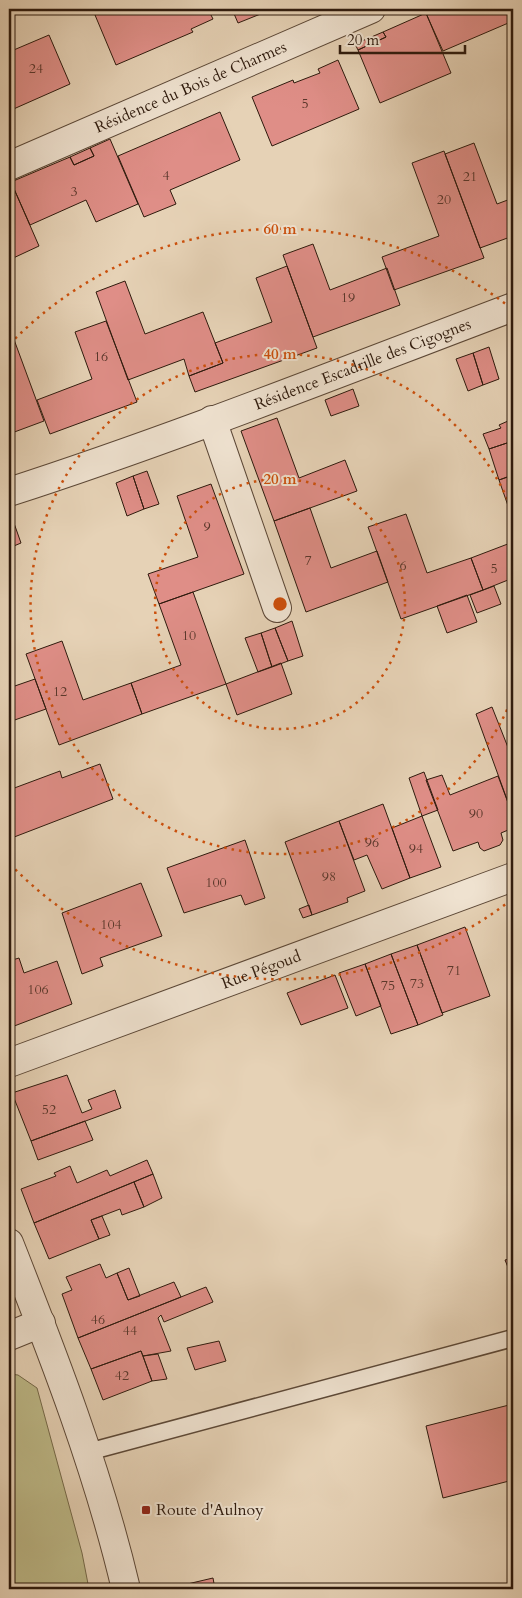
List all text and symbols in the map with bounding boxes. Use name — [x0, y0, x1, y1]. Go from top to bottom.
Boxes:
scale bar — [340, 22, 464, 54]
text: 20 m — [347, 30, 379, 50]
street label: Résidence du Bois de Charmes — [91, 36, 290, 139]
house number: 24 — [29, 59, 43, 78]
house number: 5 — [301, 94, 309, 113]
house number: 4 — [162, 166, 170, 185]
house number: 21 — [463, 167, 477, 186]
house number: 3 — [70, 182, 78, 201]
house number: 20 — [437, 190, 451, 209]
text: 60 m — [263, 219, 297, 239]
house number: 19 — [341, 288, 355, 307]
street label: Résidence Escadrille des Cigognes — [251, 313, 474, 416]
text: 40 m — [263, 344, 297, 364]
house number: 16 — [94, 347, 108, 366]
text: 20 m — [263, 469, 297, 489]
house number: 9 — [203, 517, 211, 536]
house number: 7 — [304, 551, 312, 570]
house number: 6 — [399, 556, 407, 575]
house number: 5 — [490, 559, 498, 578]
centre of rings — [271, 595, 289, 613]
house number: 10 — [182, 626, 196, 645]
house number: 12 — [53, 682, 67, 701]
house number: 90 — [469, 804, 483, 823]
house number: 96 — [365, 833, 379, 852]
house number: 94 — [409, 839, 423, 858]
house number: 98 — [322, 867, 336, 886]
house number: 100 — [205, 873, 227, 892]
house number: 104 — [100, 915, 122, 934]
street label: Rue Pégoud — [219, 945, 305, 995]
house number: 71 — [447, 961, 461, 980]
house number: 73 — [410, 974, 424, 993]
house number: 75 — [381, 976, 395, 995]
house number: 106 — [27, 980, 49, 999]
house number: 52 — [42, 1100, 56, 1119]
house number: 46 — [91, 1310, 105, 1329]
house number: 44 — [123, 1321, 137, 1340]
house number: 42 — [115, 1366, 129, 1385]
place label: Route d'Aulnoy — [156, 1499, 264, 1521]
marker: Route d'Aulnoy — [140, 1504, 152, 1516]

